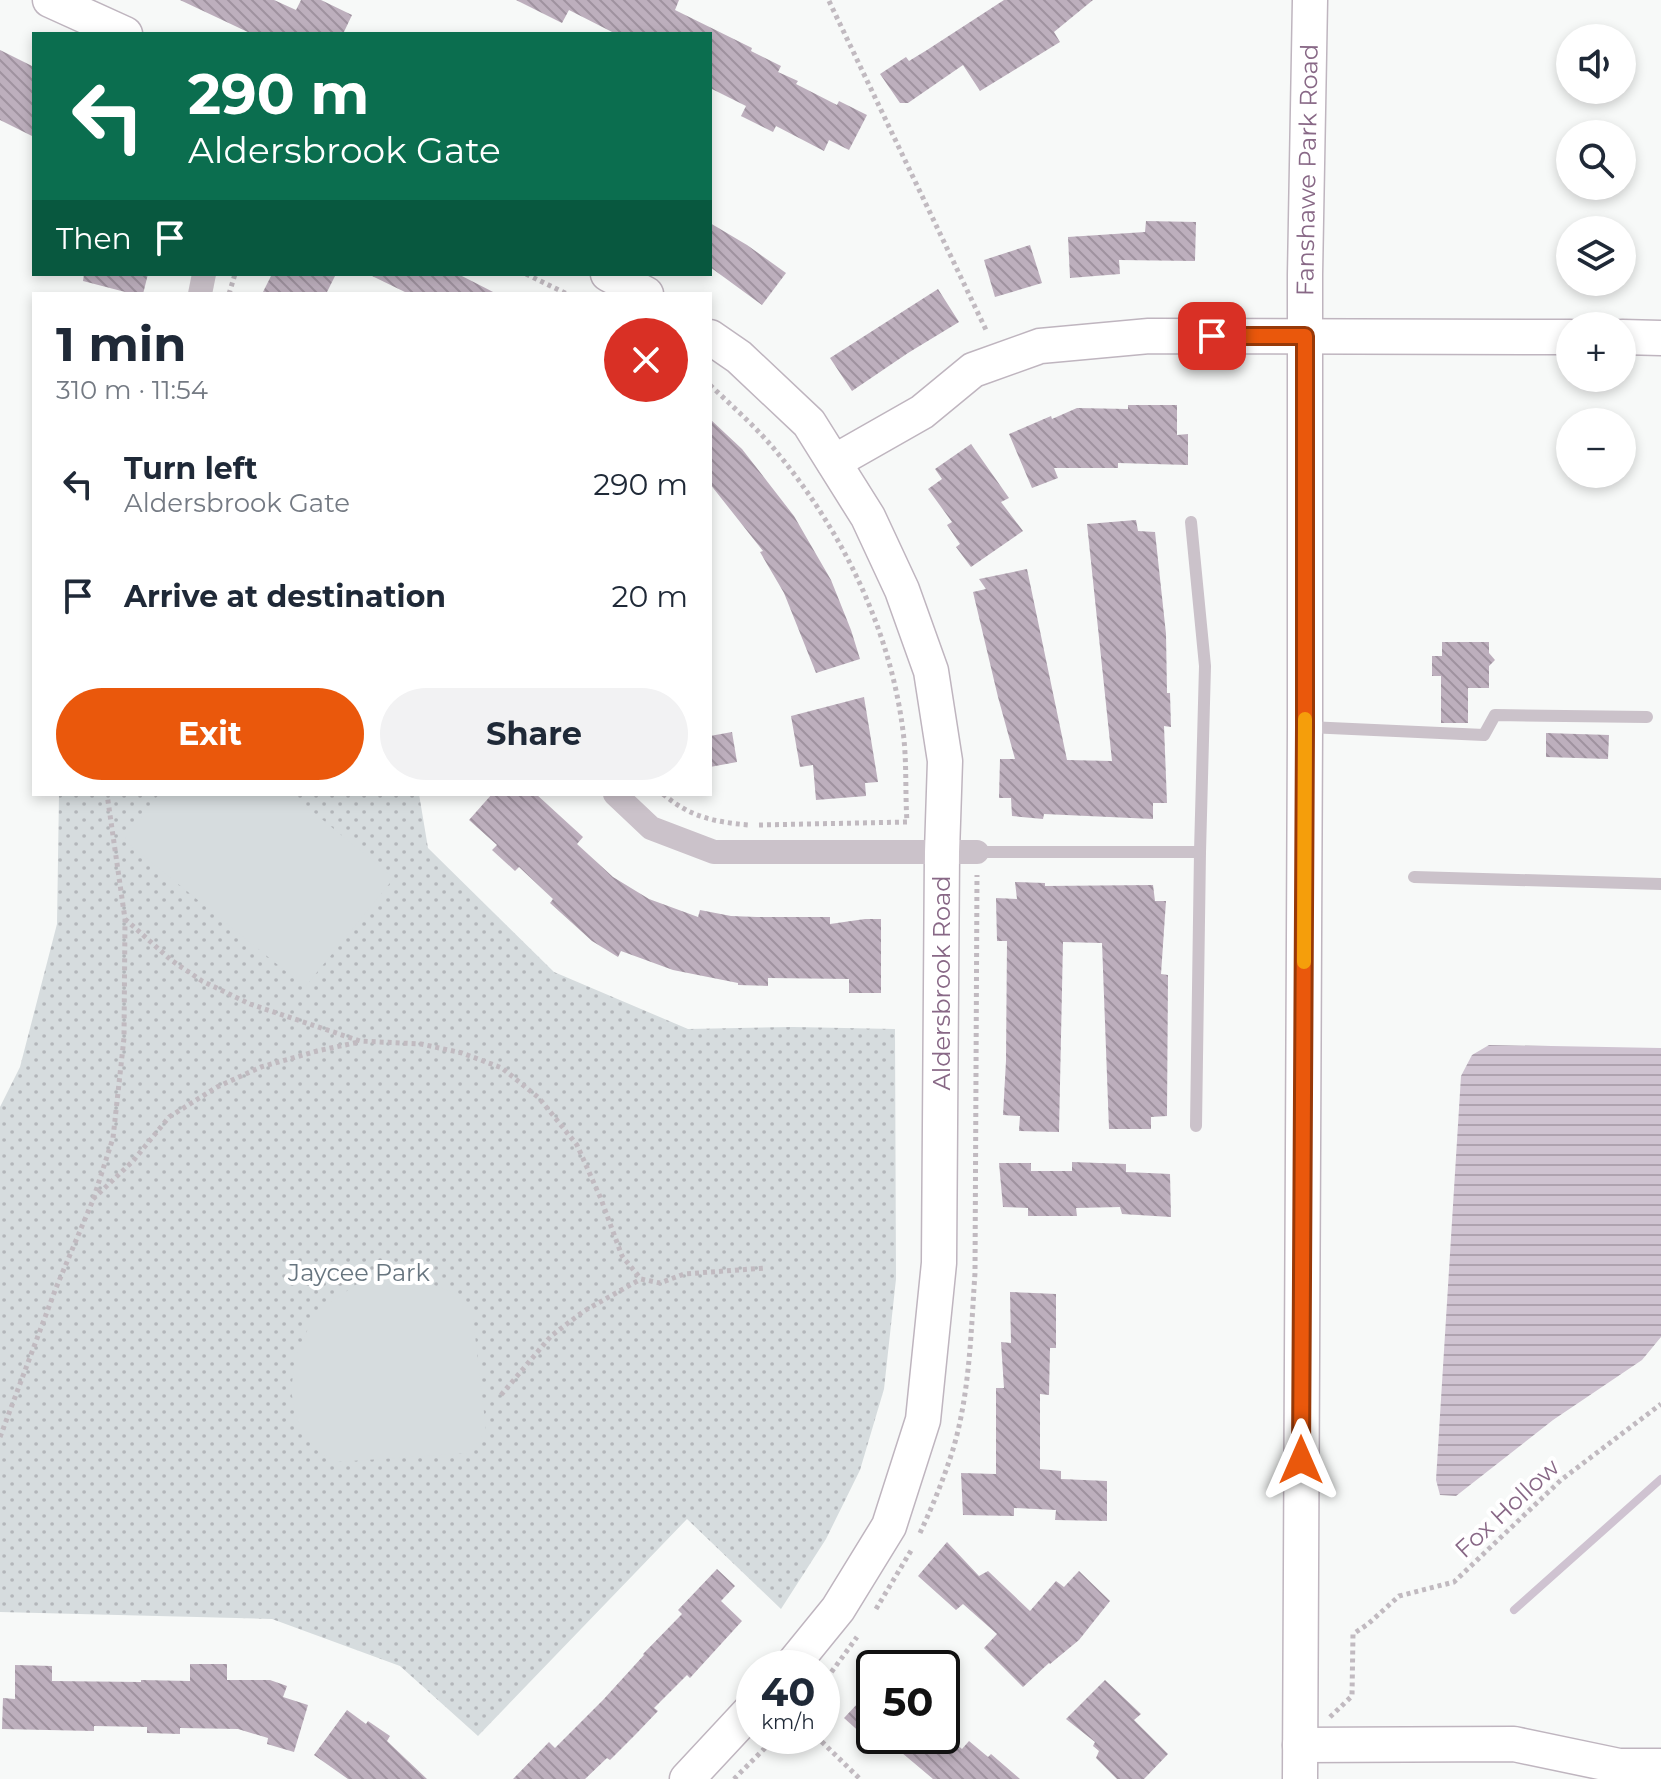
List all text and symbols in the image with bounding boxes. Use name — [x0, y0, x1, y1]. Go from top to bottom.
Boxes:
map controls — [1556, 24, 1636, 488]
button: sound — [1556, 24, 1636, 104]
street label: Fanshawe Park Road — [1290, 44, 1324, 296]
text: 290 m — [188, 60, 369, 128]
icon: left — [56, 64, 160, 168]
button: search — [1556, 120, 1636, 200]
text: Aldersbrook Gate — [188, 128, 501, 172]
icon: arrive — [148, 216, 192, 260]
button: layers — [1556, 216, 1636, 296]
text: Then — [56, 220, 132, 257]
pin — [1178, 302, 1246, 370]
button: + — [1556, 312, 1636, 392]
icon: arrive — [1190, 314, 1234, 358]
text: 1 min — [56, 315, 186, 373]
button: close — [604, 318, 688, 402]
text: 310 m · 11:54 — [56, 374, 208, 406]
button: − — [1556, 408, 1636, 488]
text: Turn left — [124, 450, 257, 487]
icon: left — [56, 462, 100, 506]
text: 290 m — [593, 466, 688, 503]
text: Aldersbrook Gate — [124, 487, 350, 519]
icon: arrive — [56, 574, 100, 618]
text: Arrive at destination — [124, 578, 446, 615]
text: 20 m — [611, 578, 688, 615]
button: Exit — [56, 688, 364, 780]
button: Share — [380, 688, 688, 780]
street label: Aldersbrook Road — [927, 876, 956, 1090]
park label: Jaycee Park — [287, 1258, 431, 1287]
position arrow — [1259, 1418, 1343, 1502]
street label: Fox Hollow — [1449, 1452, 1565, 1564]
speed limit sign: 50 — [856, 1650, 960, 1754]
text: 40 — [761, 1667, 815, 1716]
text: km/h — [761, 1710, 815, 1734]

